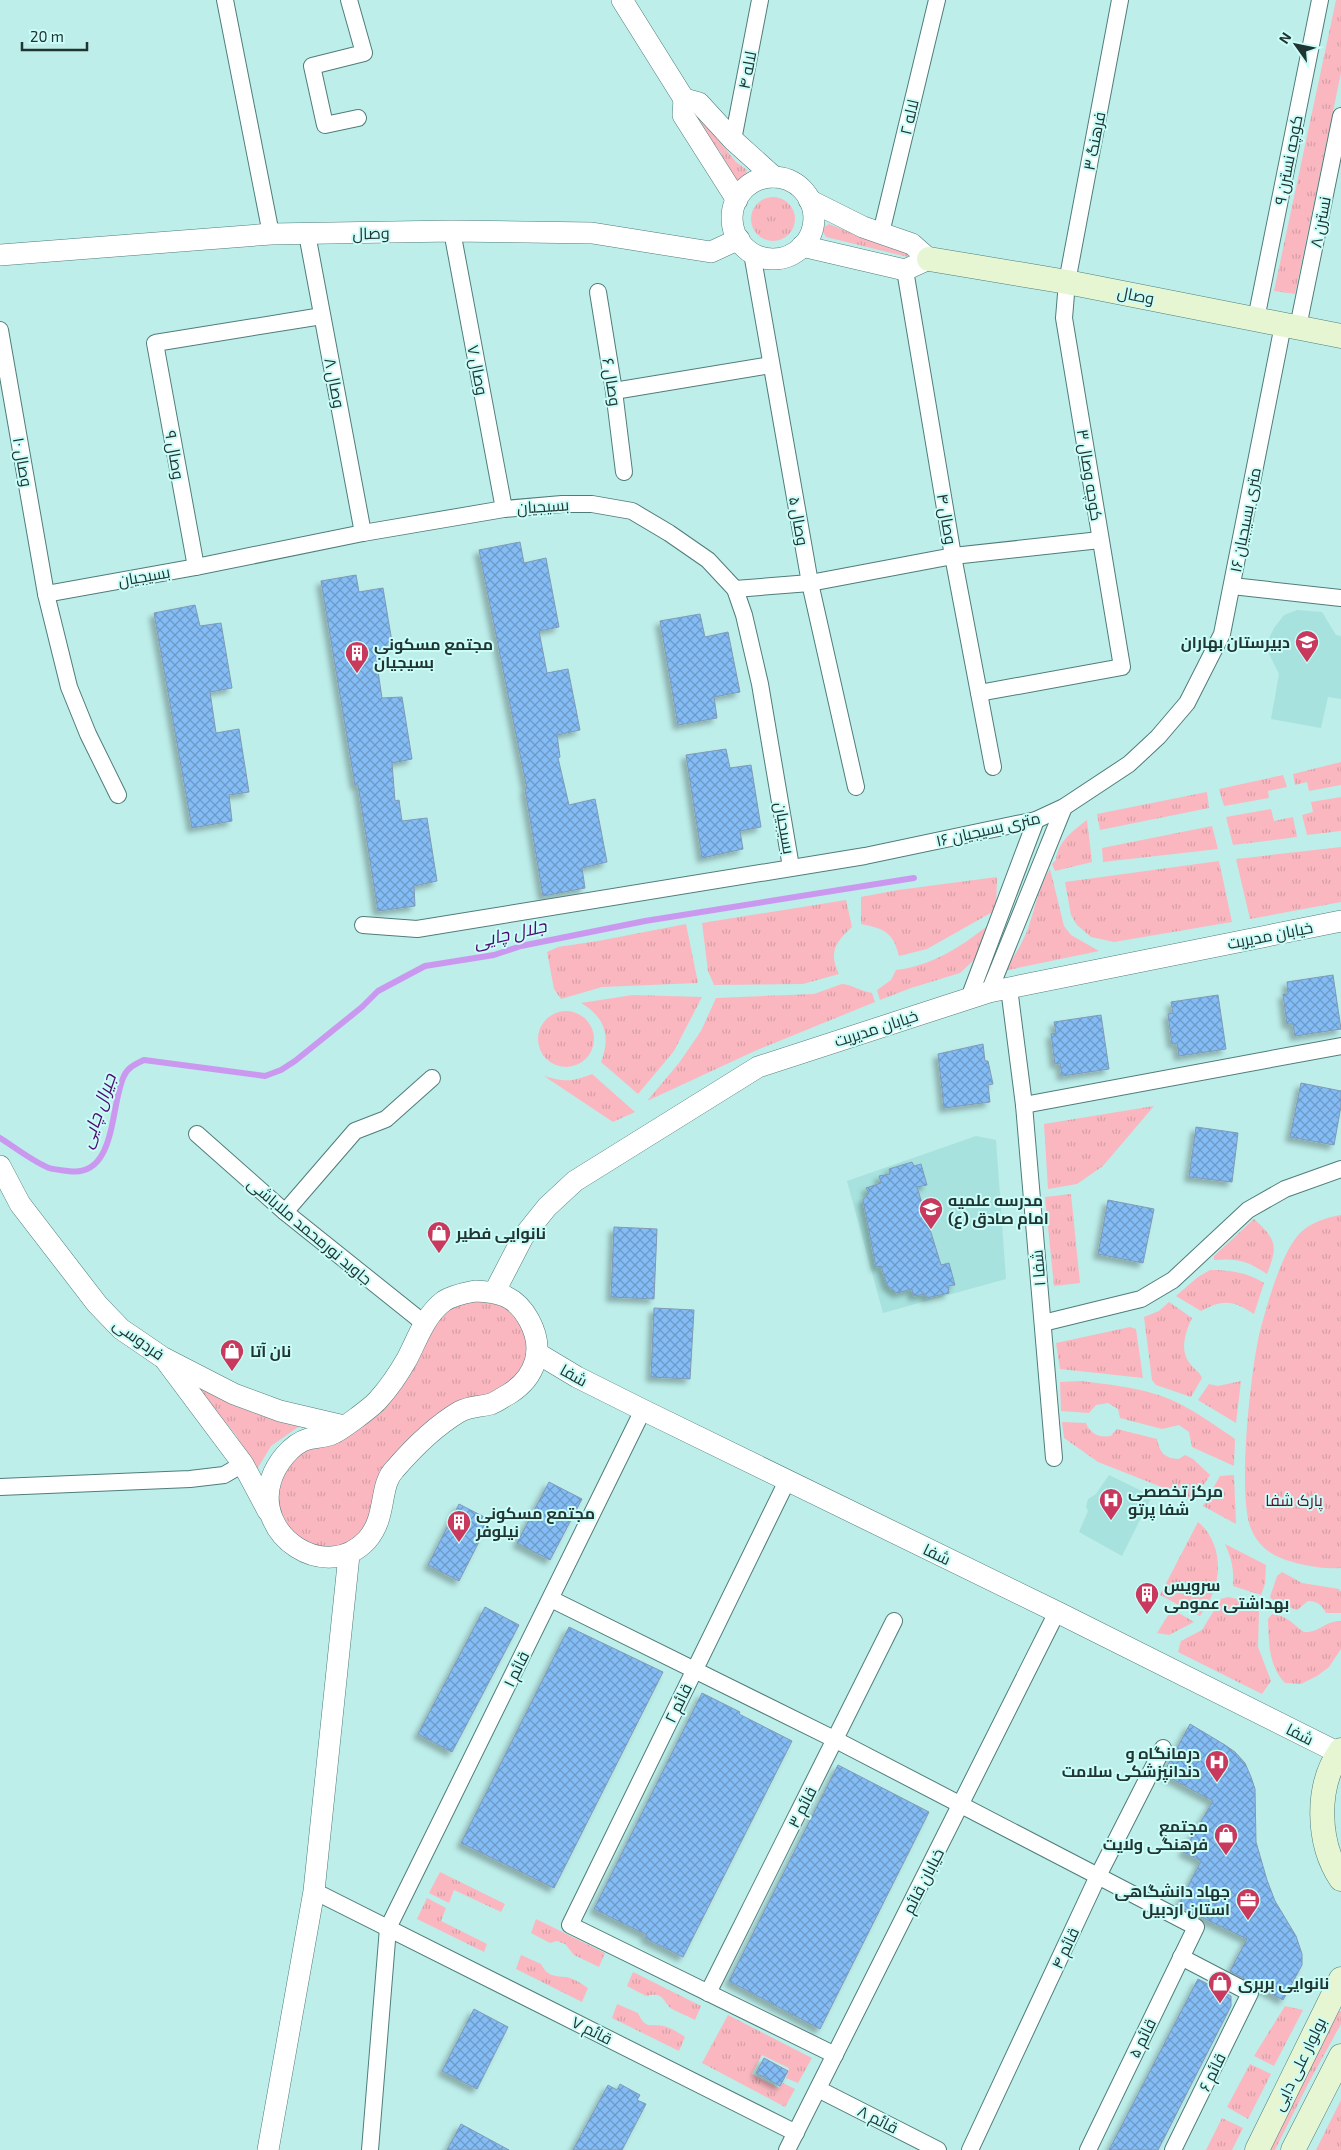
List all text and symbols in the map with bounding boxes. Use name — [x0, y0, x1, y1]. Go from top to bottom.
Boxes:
scale bar — [22, 20, 88, 52]
north arrow — [1271, 20, 1321, 70]
text: 20 m — [30, 27, 64, 45]
text: N — [1275, 29, 1295, 47]
street label: لاله ۴ — [734, 49, 759, 90]
street label: لاله ۲ — [895, 97, 922, 137]
street label: فرهنگ ۳ — [1079, 110, 1109, 172]
street label: کوچه نسترن ۹ — [1269, 113, 1308, 207]
street label: نسترن ۸ — [1305, 195, 1336, 249]
street label: وصال — [352, 223, 390, 244]
street label: وصال — [1116, 282, 1156, 309]
street label: وصال ۷ — [462, 343, 493, 397]
street label: وصال ۸ — [319, 356, 350, 410]
street label: وصال ۶ — [597, 357, 626, 408]
street label: کوچه وصال ۳ — [1071, 428, 1107, 523]
street label: وصال ۹ — [160, 429, 189, 481]
street label: وصال ۱۰ — [8, 436, 37, 488]
street label: ۱۶ متری بسیجیان — [1225, 466, 1266, 574]
street label: وصال ۴ — [932, 492, 961, 546]
street label: بسیجیان — [516, 494, 570, 519]
street label: وصال ۵ — [784, 495, 813, 547]
street label: بسیجیان — [116, 562, 172, 591]
school or university icon: دبیرستان بهاران — [1294, 629, 1320, 663]
place label: دبیرستان بهاران — [1181, 632, 1290, 652]
place label: مجتمع مسکونی بسیجیان — [374, 634, 493, 672]
building icon: مجتمع مسکونی بسیجیان — [344, 640, 370, 674]
street label: بسیجیان — [770, 800, 799, 856]
street label: ۱۶ متری بسیجیان — [934, 807, 1042, 852]
water label: جلال چایی — [471, 914, 550, 954]
street label: خیابان مدیریت — [1225, 917, 1315, 954]
street label: خیابان مدیریت — [832, 1005, 921, 1052]
water label: جیرال چایی — [74, 1069, 122, 1152]
street label: جاوید نورمحمد ملاباشی — [243, 1173, 376, 1290]
place label: مدرسه علمیه امام صادق (ع) — [948, 1190, 1049, 1230]
school or university icon: مدرسه علمیه امام صادق (ع) — [918, 1196, 944, 1230]
shop icon: نانوایی فطیر — [426, 1220, 452, 1254]
place label: نانوایی فطیر — [455, 1223, 546, 1243]
street label: شفا ۱ — [1026, 1249, 1049, 1287]
street label: فردوسی — [109, 1314, 168, 1365]
shop icon: نان آتا — [219, 1338, 245, 1372]
place label: نان آتا — [250, 1341, 291, 1361]
street label: شفا — [557, 1359, 591, 1390]
place label: مرکز تخصصی شفا پرتو — [1128, 1481, 1223, 1521]
hospital icon: مرکز تخصصی شفا پرتو — [1098, 1487, 1124, 1521]
park label: پارک شفا — [1265, 1490, 1323, 1512]
place label: مجتمع مسکونی نیلوفر — [475, 1503, 595, 1541]
building icon: مجتمع مسکونی نیلوفر — [446, 1509, 472, 1543]
street label: شفا — [920, 1539, 954, 1568]
place label: سرویس بهداشتی عمومی — [1164, 1575, 1289, 1613]
building icon: سرویس بهداشتی عمومی — [1134, 1581, 1160, 1615]
street label: قائم ۱ — [499, 1648, 535, 1691]
street label: قائم ۲ — [660, 1680, 698, 1727]
street label: شفا — [1283, 1719, 1317, 1748]
place label: درمانگاه و دندانپزشکی سلامت — [1062, 1743, 1200, 1783]
hospital icon: درمانگاه و دندانپزشکی سلامت — [1204, 1749, 1230, 1783]
street label: قائم ۳ — [783, 1783, 823, 1832]
place label: مجتمع فرهنگی ولایت — [1103, 1816, 1208, 1854]
shop icon: مجتمع فرهنگی ولایت — [1213, 1822, 1239, 1856]
street label: خیابان قائم — [898, 1845, 950, 1918]
place label: جهاد دانشگاهی استان اردبیل — [1115, 1881, 1230, 1919]
office icon: جهاد دانشگاهی استان اردبیل — [1235, 1887, 1261, 1921]
street label: قائم ۴ — [1047, 1924, 1085, 1973]
shop icon: نانوایی بربری — [1207, 1970, 1233, 2004]
place label: نانوایی بربری — [1238, 1973, 1329, 1993]
street label: قائم ۷ — [567, 2011, 616, 2050]
street label: بولوار علی دایی — [1268, 2014, 1331, 2115]
street label: قائم ۵ — [1124, 2015, 1162, 2062]
street label: قائم ۶ — [1194, 2049, 1232, 2095]
street label: قائم ۸ — [853, 2100, 902, 2139]

